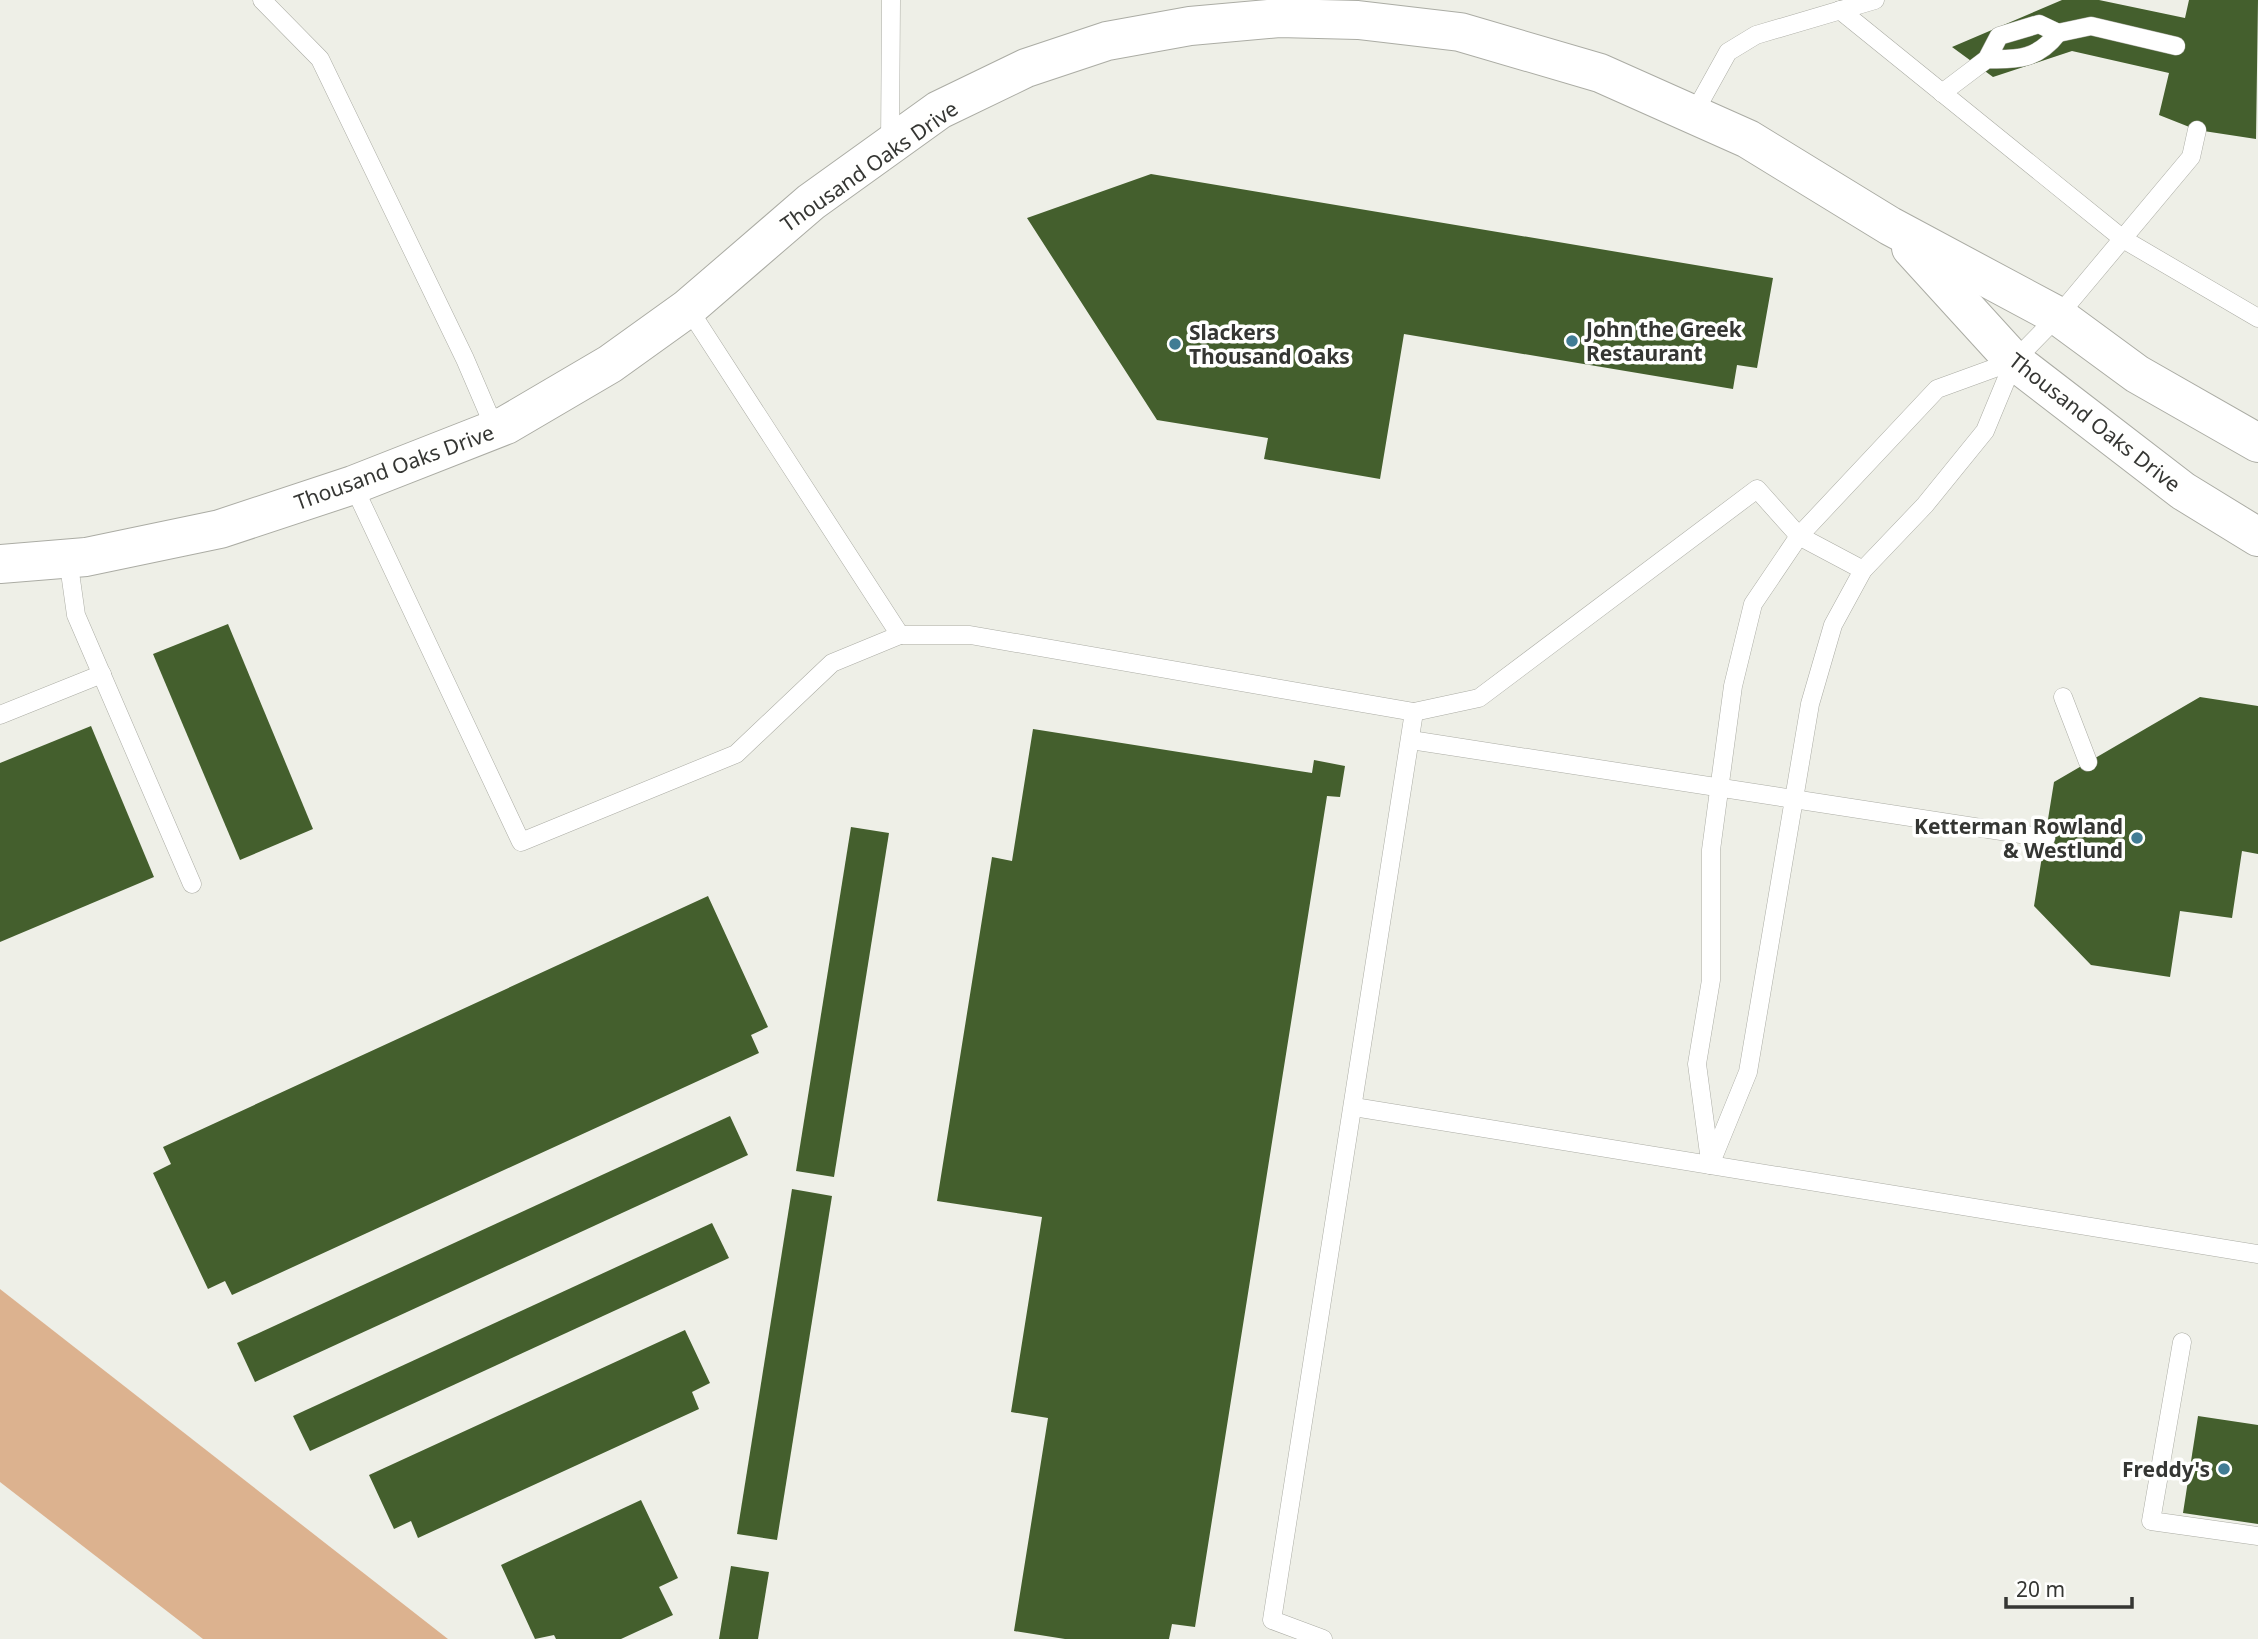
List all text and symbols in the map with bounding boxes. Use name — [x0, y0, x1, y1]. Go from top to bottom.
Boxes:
street label: Thousand Oaks Drive — [775, 94, 963, 238]
place label: John the Greek Restaurant — [1584, 315, 1743, 367]
place label: Slackers Thousand Oaks — [1189, 318, 1350, 370]
marker: John the Greek Restaurant — [1564, 333, 1580, 349]
marker: Slackers Thousand Oaks — [1167, 336, 1183, 352]
street label: Thousand Oaks Drive — [2003, 346, 2187, 498]
street label: Thousand Oaks Drive — [290, 418, 498, 516]
place label: Ketterman Rowland & Westlund — [1914, 812, 2123, 864]
marker: Ketterman Rowland & Westlund — [2129, 830, 2145, 846]
place label: Freddy's — [2122, 1455, 2210, 1483]
marker: Freddy's — [2216, 1461, 2232, 1477]
scale bar — [2006, 1566, 2132, 1610]
text: 20 m — [2016, 1575, 2065, 1603]

